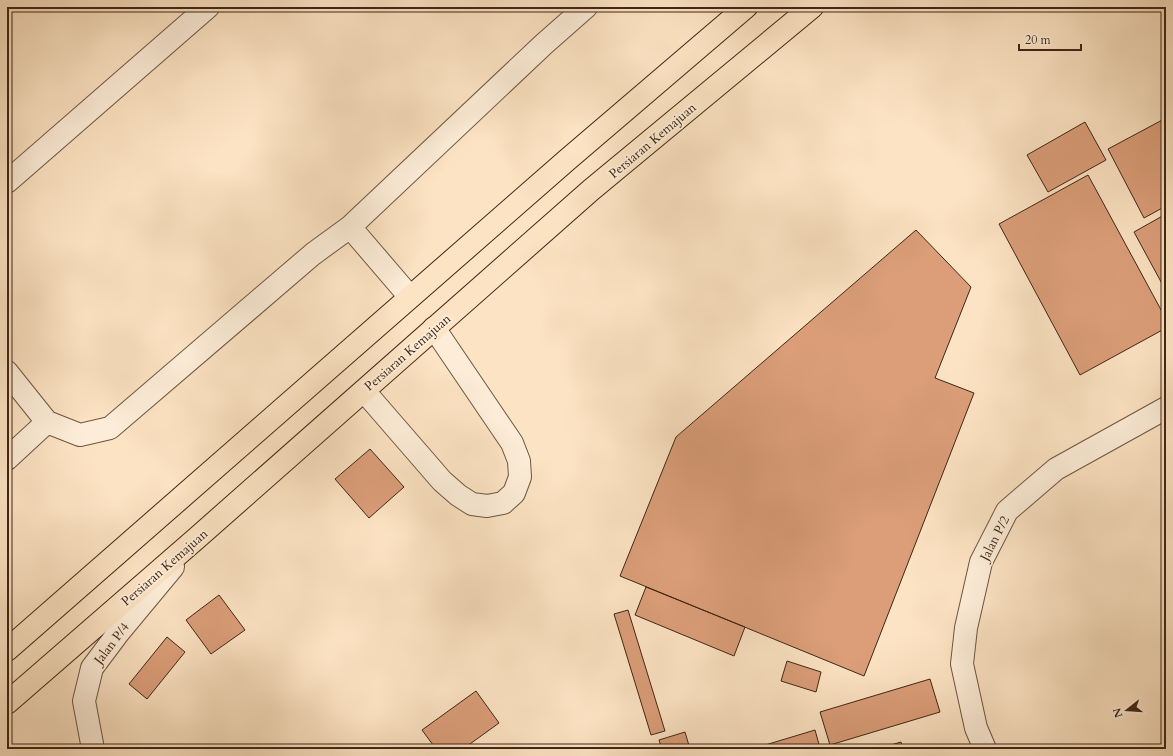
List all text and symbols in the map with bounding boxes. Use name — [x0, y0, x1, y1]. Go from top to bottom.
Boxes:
scale bar — [1019, 26, 1081, 52]
text: 20 m — [1025, 32, 1052, 48]
street label: Persiaran Kemajuan — [605, 98, 701, 183]
street label: Persiaran Kemajuan — [361, 310, 455, 395]
street label: Jalan P/2 — [975, 513, 1014, 566]
street label: Persiaran Kemajuan — [118, 525, 212, 610]
street label: Jalan P/4 — [89, 619, 134, 670]
north arrow — [1107, 690, 1147, 730]
text: N — [1109, 706, 1126, 720]

